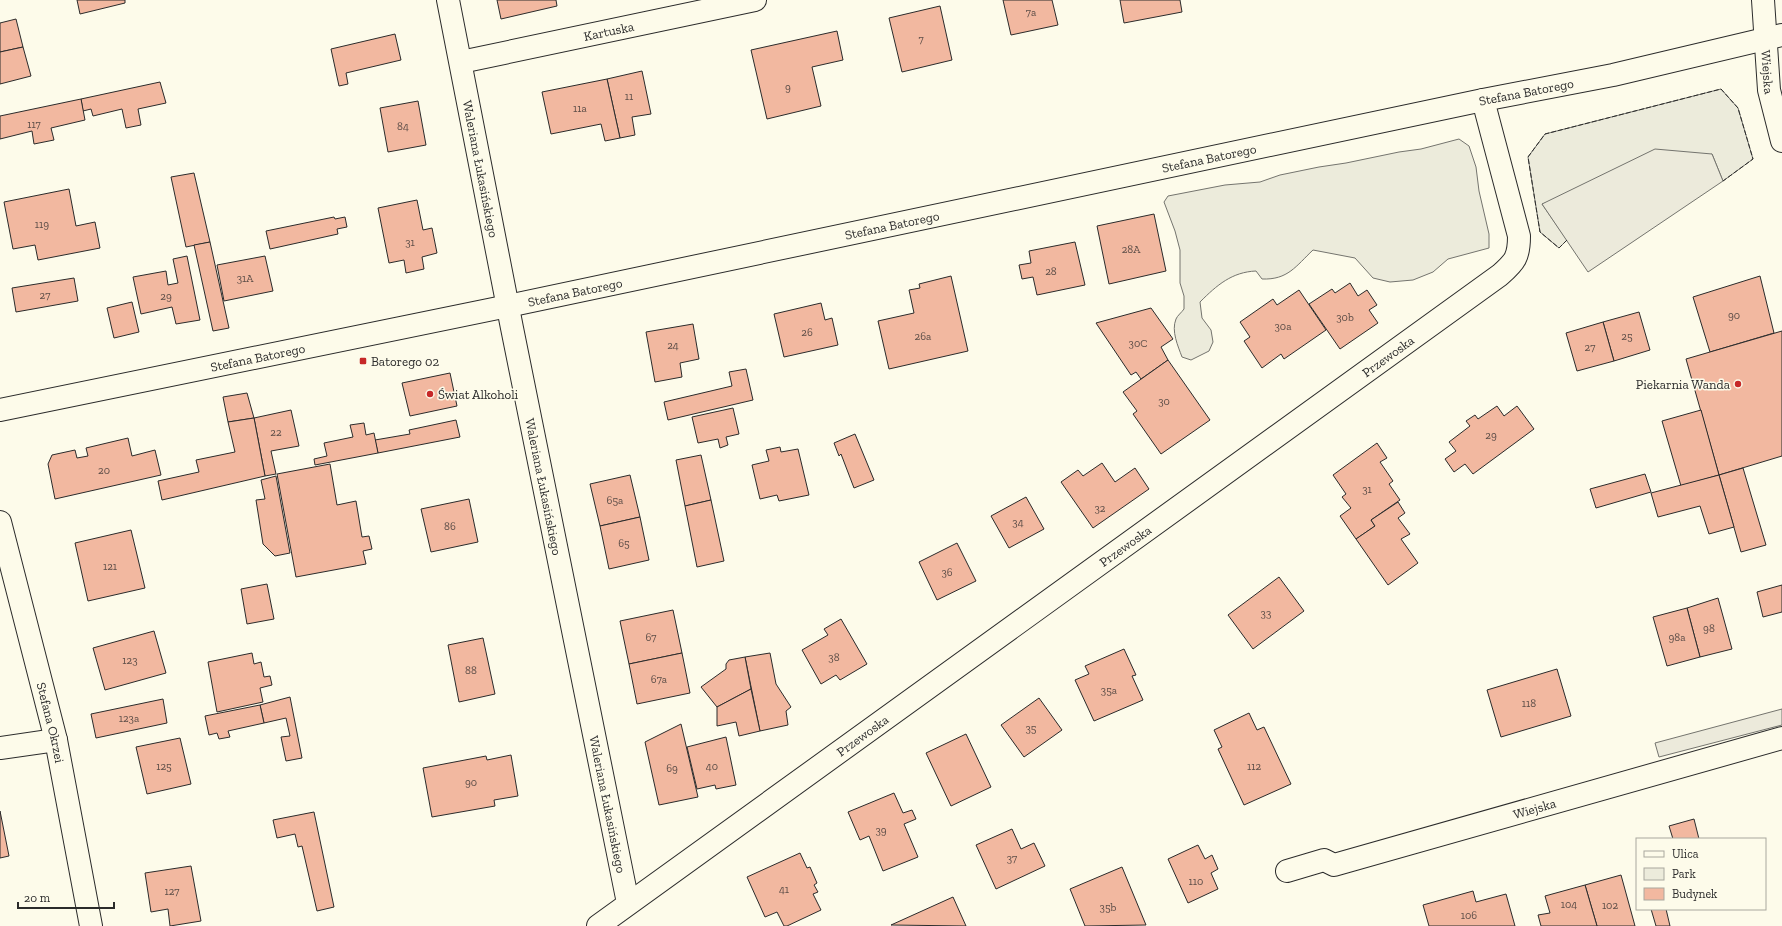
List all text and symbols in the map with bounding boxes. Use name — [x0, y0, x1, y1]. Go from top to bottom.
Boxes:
house number: 7a — [1026, 6, 1037, 19]
street label: Kartuska — [582, 18, 636, 43]
house number: 7 — [918, 33, 924, 46]
street label: Wiejska — [1759, 50, 1777, 96]
street label: Stefana Batorego — [1477, 75, 1575, 108]
house number: 9 — [785, 81, 791, 94]
house number: 11 — [625, 90, 634, 103]
street label: Waleriana Łukasińskiego — [460, 99, 502, 239]
house number: 11a — [573, 102, 588, 115]
house number: 117 — [27, 118, 41, 131]
house number: 84 — [397, 120, 409, 133]
street label: Stefana Batorego — [1160, 141, 1258, 175]
street label: Stefana Batorego — [843, 208, 941, 242]
house number: 119 — [35, 218, 49, 231]
house number: 31 — [405, 236, 416, 249]
house number: 28A — [1122, 243, 1141, 256]
house number: 28 — [1045, 265, 1057, 278]
house number: 31A — [237, 272, 254, 285]
street label: Stefana Batorego — [526, 275, 624, 309]
house number: 27 — [40, 289, 50, 302]
house number: 29 — [160, 290, 172, 303]
house number: 90 — [1728, 309, 1740, 322]
house number: 30b — [1336, 311, 1354, 324]
house number: 30a — [1274, 320, 1292, 333]
house number: 26 — [801, 326, 813, 339]
house number: 26a — [915, 330, 932, 343]
house number: 25 — [1621, 330, 1633, 343]
street label: Przewoska — [1359, 332, 1417, 380]
house number: 30C — [1129, 337, 1147, 350]
house number: 24 — [667, 339, 679, 352]
street label: Stefana Batorego — [209, 340, 307, 374]
house number: 27 — [1585, 341, 1595, 354]
place label: Batorego 02 — [371, 354, 439, 369]
marker: Batorego 02 — [358, 356, 368, 366]
place label: Piekarnia Wanda — [1636, 377, 1731, 392]
marker: Piekarnia Wanda — [1733, 379, 1743, 389]
place label: Świat Alkoholi — [438, 387, 519, 402]
marker: Świat Alkoholi — [425, 389, 435, 399]
house number: 30 — [1158, 395, 1170, 408]
street label: Waleriana Łukasińskiego — [523, 417, 565, 557]
house number: 22 — [270, 426, 282, 439]
house number: 29 — [1485, 429, 1497, 442]
house number: 20 — [98, 464, 110, 477]
house number: 31 — [1362, 483, 1373, 496]
house number: 65a — [607, 494, 624, 507]
house number: 32 — [1094, 502, 1106, 515]
house number: 34 — [1012, 516, 1024, 529]
house number: 86 — [444, 520, 456, 533]
street label: Przewoska — [1096, 521, 1154, 569]
house number: 65 — [618, 537, 630, 550]
house number: 121 — [103, 560, 118, 573]
house number: 36 — [941, 566, 953, 579]
house number: 33 — [1261, 607, 1271, 620]
house number: 98 — [1703, 622, 1715, 635]
house number: 67 — [645, 631, 657, 644]
house number: 98a — [1668, 631, 1686, 644]
house number: 38 — [828, 651, 840, 664]
house number: 123 — [122, 654, 138, 667]
house number: 88 — [465, 664, 477, 677]
house number: 67a — [651, 673, 668, 686]
street label: Stefana Okrzei — [34, 681, 68, 764]
house number: 35a — [1101, 684, 1118, 697]
house number: 118 — [1522, 697, 1536, 710]
street label: Przewoska — [834, 711, 892, 759]
house number: 123a — [119, 712, 140, 725]
house number: 35 — [1025, 722, 1037, 735]
street label: Waleriana Łukasińskiego — [587, 734, 629, 874]
house number: 125 — [156, 760, 172, 773]
house number: 40 — [706, 760, 718, 773]
house number: 112 — [1247, 760, 1261, 773]
house number: 69 — [666, 762, 678, 775]
house number: 90 — [465, 776, 477, 789]
street label: Wiejska — [1511, 795, 1558, 821]
house number: 39 — [875, 824, 887, 837]
legend — [1636, 838, 1766, 910]
text: Ulica — [1672, 847, 1699, 861]
house number: 37 — [1007, 852, 1017, 865]
text: Park — [1672, 867, 1697, 881]
house number: 110 — [1189, 875, 1203, 888]
house number: 41 — [779, 883, 790, 896]
scale bar — [18, 884, 114, 910]
house number: 127 — [164, 885, 180, 898]
text: Budynek — [1672, 887, 1718, 901]
text: 20 m — [24, 891, 51, 905]
house number: 104 — [1561, 898, 1577, 911]
house number: 102 — [1602, 899, 1618, 912]
house number: 35b — [1100, 901, 1117, 914]
house number: 106 — [1461, 909, 1477, 922]

